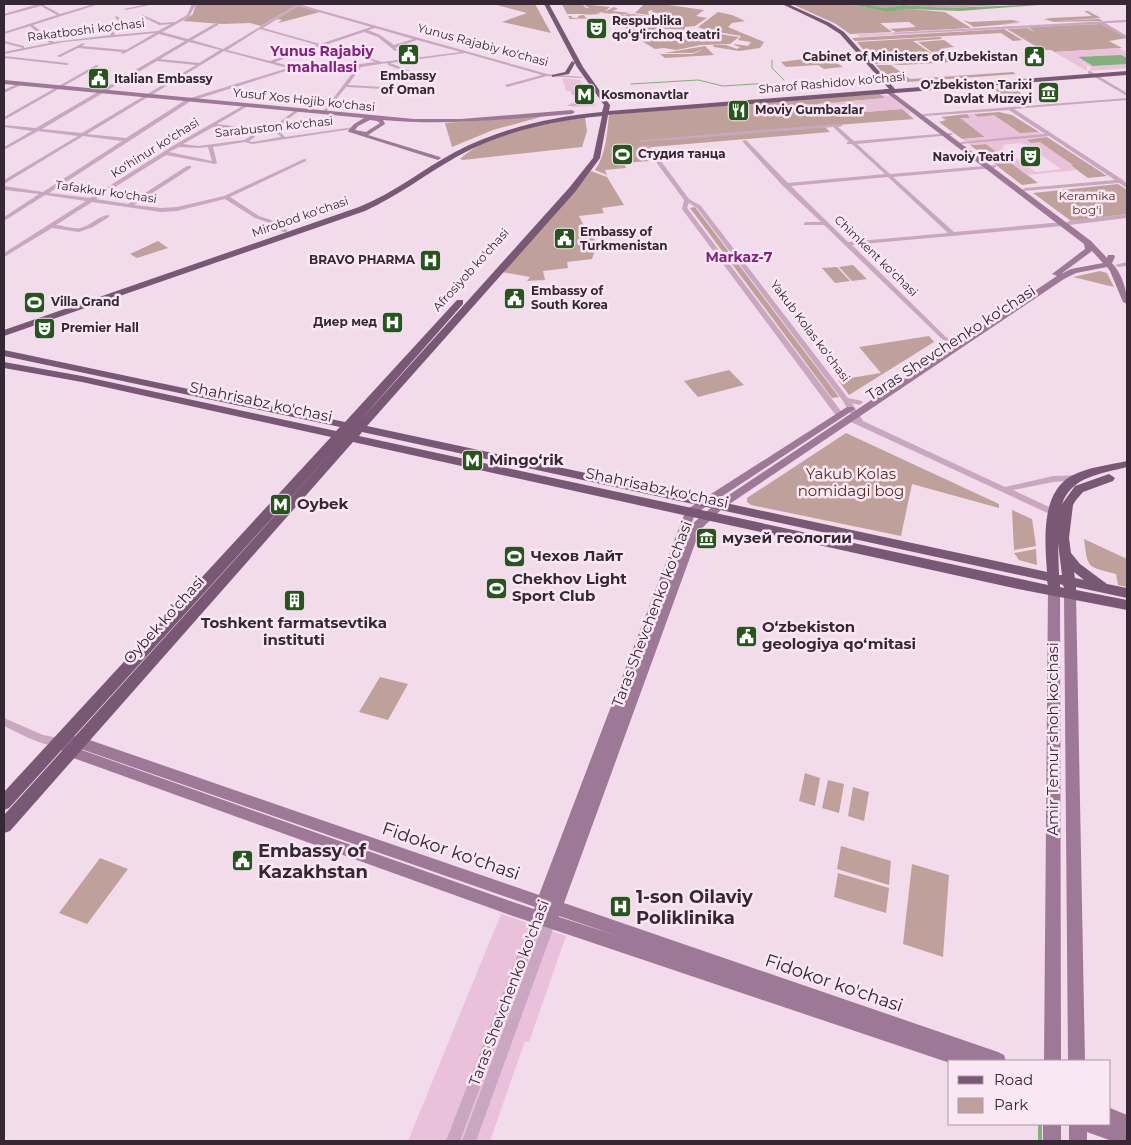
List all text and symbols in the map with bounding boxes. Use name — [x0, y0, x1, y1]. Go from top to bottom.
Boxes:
place label: Respublika qo‘g‘irchoq teatri — [612, 13, 720, 42]
street label: Rakatboshi ko'chasi — [26, 15, 145, 44]
theatre icon: Respublika qo‘g‘irchoq teatri — [584, 16, 608, 40]
street label: Yunus Rajabiy ko'chasi — [416, 20, 550, 69]
district label: Yunus Rajabiy mahallasi — [269, 42, 374, 76]
public building icon: Embassy of Oman — [396, 43, 420, 67]
public building icon: Cabinet of Ministers of Uzbekistan — [1022, 45, 1046, 69]
place label: Cabinet of Ministers of Uzbekistan — [802, 49, 1018, 64]
public building icon: Italian Embassy — [86, 67, 110, 91]
place label: Embassy of Oman — [380, 68, 437, 97]
street label: Sharof Rashidov ko'chasi — [758, 69, 906, 96]
place label: Italian Embassy — [114, 71, 214, 86]
place label: O'zbekiston Tarixi Davlat Muzeyi — [921, 77, 1032, 106]
museum icon: O'zbekiston Tarixi Davlat Muzeyi — [1036, 80, 1060, 104]
metro station icon: Kosmonavtlar — [573, 83, 597, 107]
street label: Yusuf Xos Hojib ko'chasi — [232, 85, 376, 114]
place label: Kosmonavtlar — [601, 87, 689, 102]
restaurant icon: Moviy Gumbazlar — [727, 98, 751, 122]
place label: Moviy Gumbazlar — [755, 102, 864, 117]
street label: Sarabuston ko'chasi — [214, 113, 334, 140]
street label: Ko‘hinur ko‘chasi — [108, 114, 202, 181]
sports icon: Студия танца — [610, 142, 634, 166]
theatre icon: Navoiy Teatri — [1018, 145, 1042, 169]
place label: Студия танца — [638, 146, 725, 161]
place label: Navoiy Teatri — [932, 149, 1014, 164]
street label: Tafakkur ko'chasi — [54, 177, 158, 206]
park label: Keramika bog'i — [1059, 188, 1116, 217]
street label: Mirobod ko'chasi — [250, 193, 350, 240]
street label: Chimkent ko'chasi — [831, 212, 921, 299]
place label: Embassy of Turkmenistan — [580, 224, 668, 253]
street label: Afrosiyob ko'chasi — [429, 225, 512, 314]
public building icon: Embassy of Turkmenistan — [552, 227, 576, 251]
hospital icon: BRAVO PHARMA — [419, 248, 443, 272]
district label: Markaz-7 — [705, 248, 773, 266]
place label: BRAVO PHARMA — [309, 252, 416, 267]
street label: Yakub Kolas koʻchasi — [767, 277, 854, 384]
street label: Taras Shevchenko ko'chasi — [863, 281, 1039, 404]
place label: Embassy of South Korea — [531, 283, 608, 312]
public building icon: Embassy of South Korea — [503, 286, 527, 310]
sports icon: Villa Grand — [23, 290, 47, 314]
place label: Villa Grand — [50, 294, 120, 309]
hospital icon: Диер мед — [381, 310, 405, 334]
place label: Диер мед — [313, 314, 378, 329]
theatre icon: Premier Hall — [33, 316, 57, 340]
place label: Premier Hall — [61, 320, 139, 335]
street label: Shahrisabz ko'chasi — [188, 377, 334, 426]
metro station icon: Mingoʻrik — [461, 448, 485, 472]
place label: Mingoʻrik — [489, 450, 564, 469]
street label: Shahrisabz ko'chasi — [584, 463, 730, 512]
park label: Yakub Kolas nomidagi bog — [798, 464, 904, 500]
metro station icon: Oybek — [269, 492, 293, 516]
place label: Oybek — [297, 494, 348, 513]
street label: Taras Shevchenko ko'chasi — [607, 518, 696, 710]
museum icon: музей геологии — [694, 526, 718, 550]
place label: музей геологии — [722, 528, 852, 547]
sports icon: Чехов Лайт — [503, 544, 527, 568]
place label: Чехов Лайт — [531, 546, 623, 565]
place label: Chekhov Light Sport Club — [512, 569, 627, 605]
street label: Oybek ko'chasi — [119, 572, 208, 668]
sports icon: Chekhov Light Sport Club — [484, 576, 508, 600]
building icon: Toshkent farmatsevtika instituti — [282, 588, 306, 612]
place label: Toshkent farmatsevtika instituti — [201, 613, 387, 649]
place label: O‘zbekiston geologiya qo‘mitasi — [762, 617, 916, 653]
public building icon: O‘zbekiston geologiya qo‘mitasi — [734, 624, 758, 648]
street label: Amir Temur shoh ko'chasi — [1043, 642, 1062, 836]
street label: Fidokor ko'chasi — [379, 817, 523, 885]
place label: Embassy of Kazakhstan — [258, 840, 368, 883]
public building icon: Embassy of Kazakhstan — [230, 849, 254, 873]
place label: 1-son Oilaviy Poliklinika — [636, 886, 753, 929]
hospital icon: 1-son Oilaviy Poliklinika — [608, 895, 632, 919]
street label: Taras Shevchenko ko'chasi — [464, 897, 553, 1089]
street label: Fidokor ko'chasi — [762, 949, 906, 1017]
legend — [948, 1060, 1111, 1125]
text: Road — [994, 1070, 1033, 1089]
text: Park — [994, 1095, 1028, 1114]

